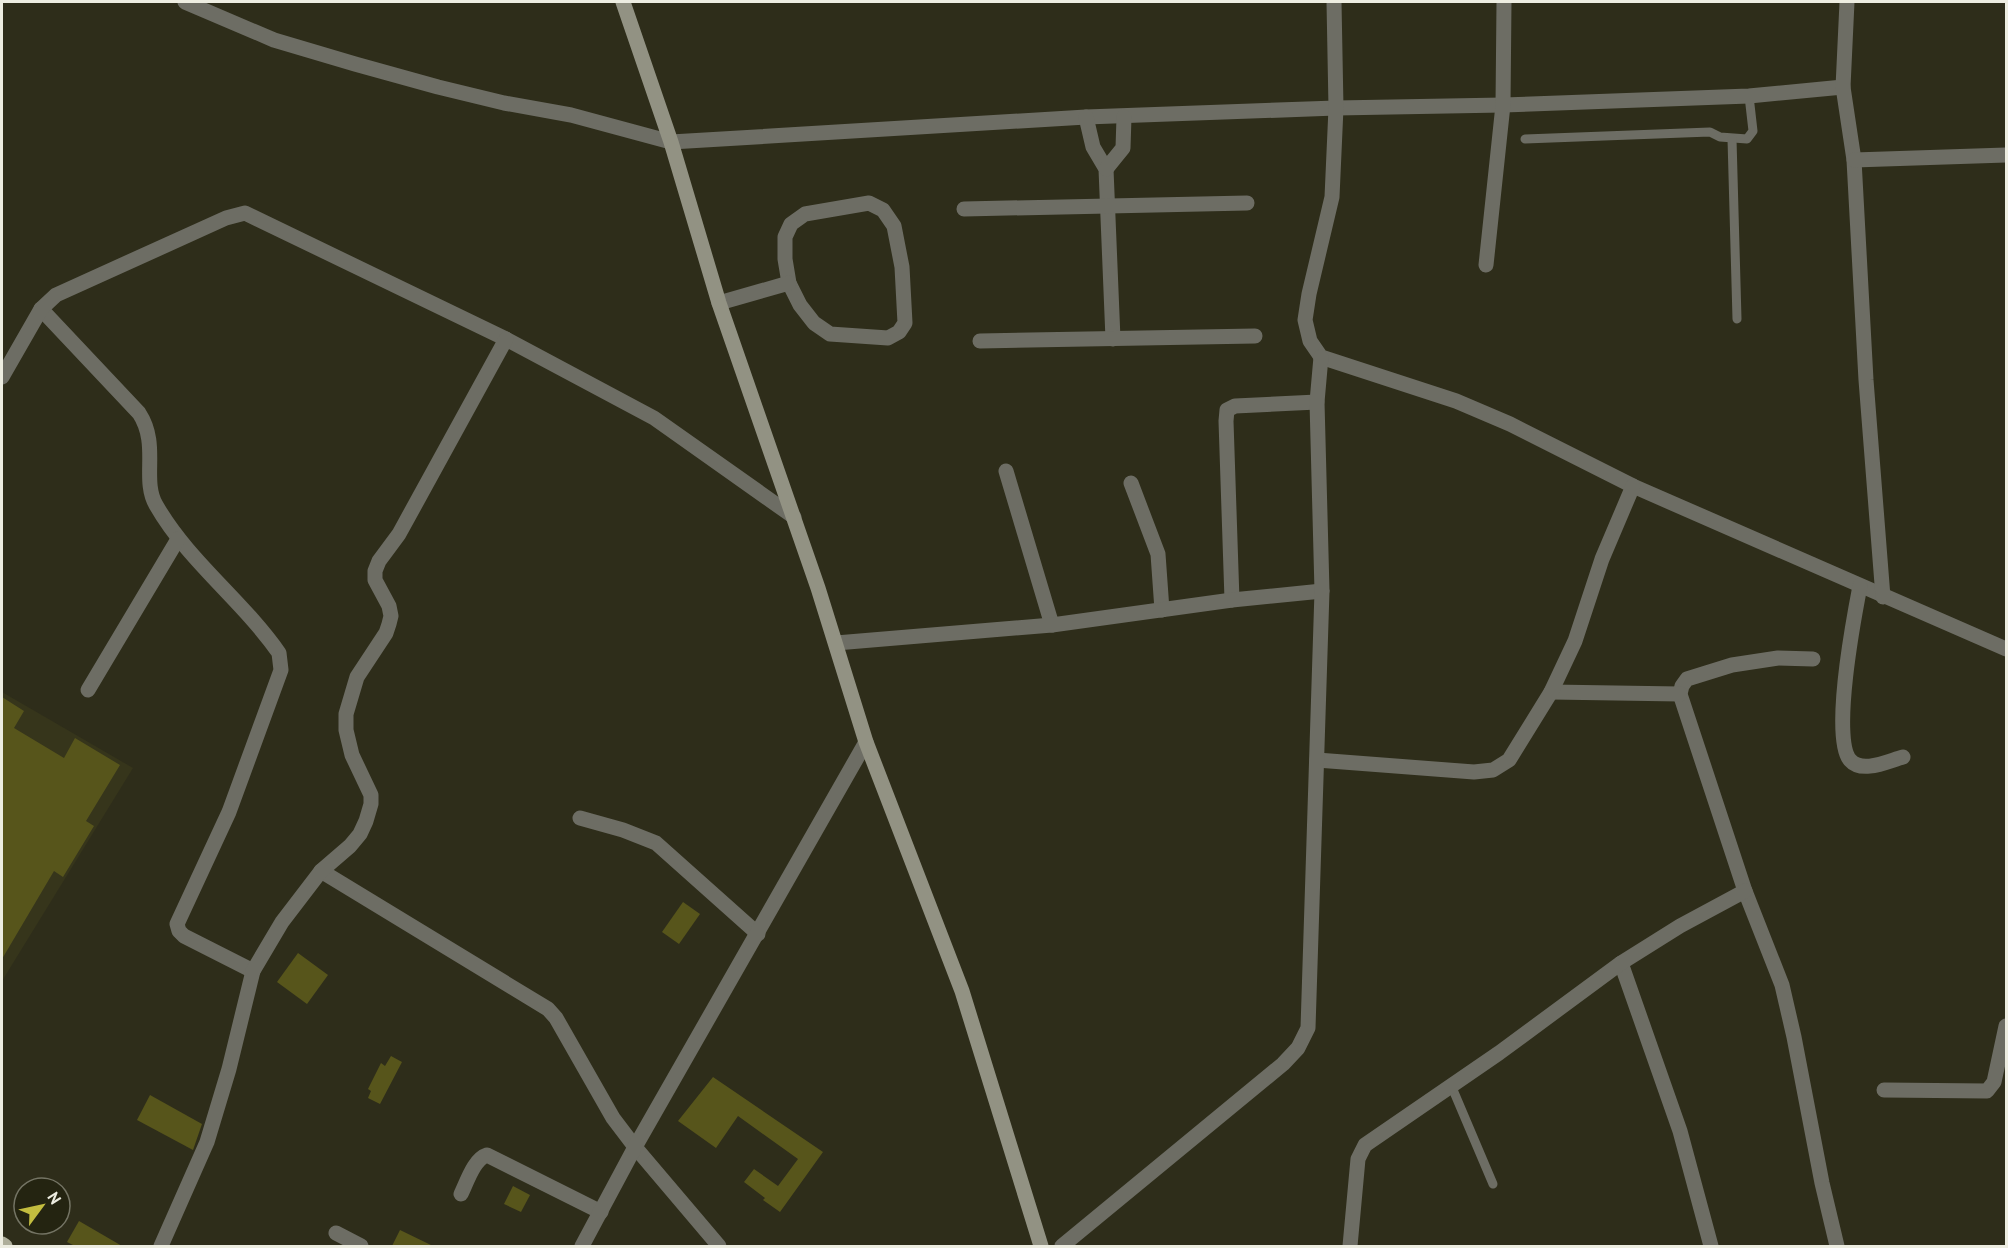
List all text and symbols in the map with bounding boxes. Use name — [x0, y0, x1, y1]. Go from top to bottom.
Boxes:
north arrow — [12, 1176, 72, 1236]
text: N — [43, 1188, 66, 1208]

